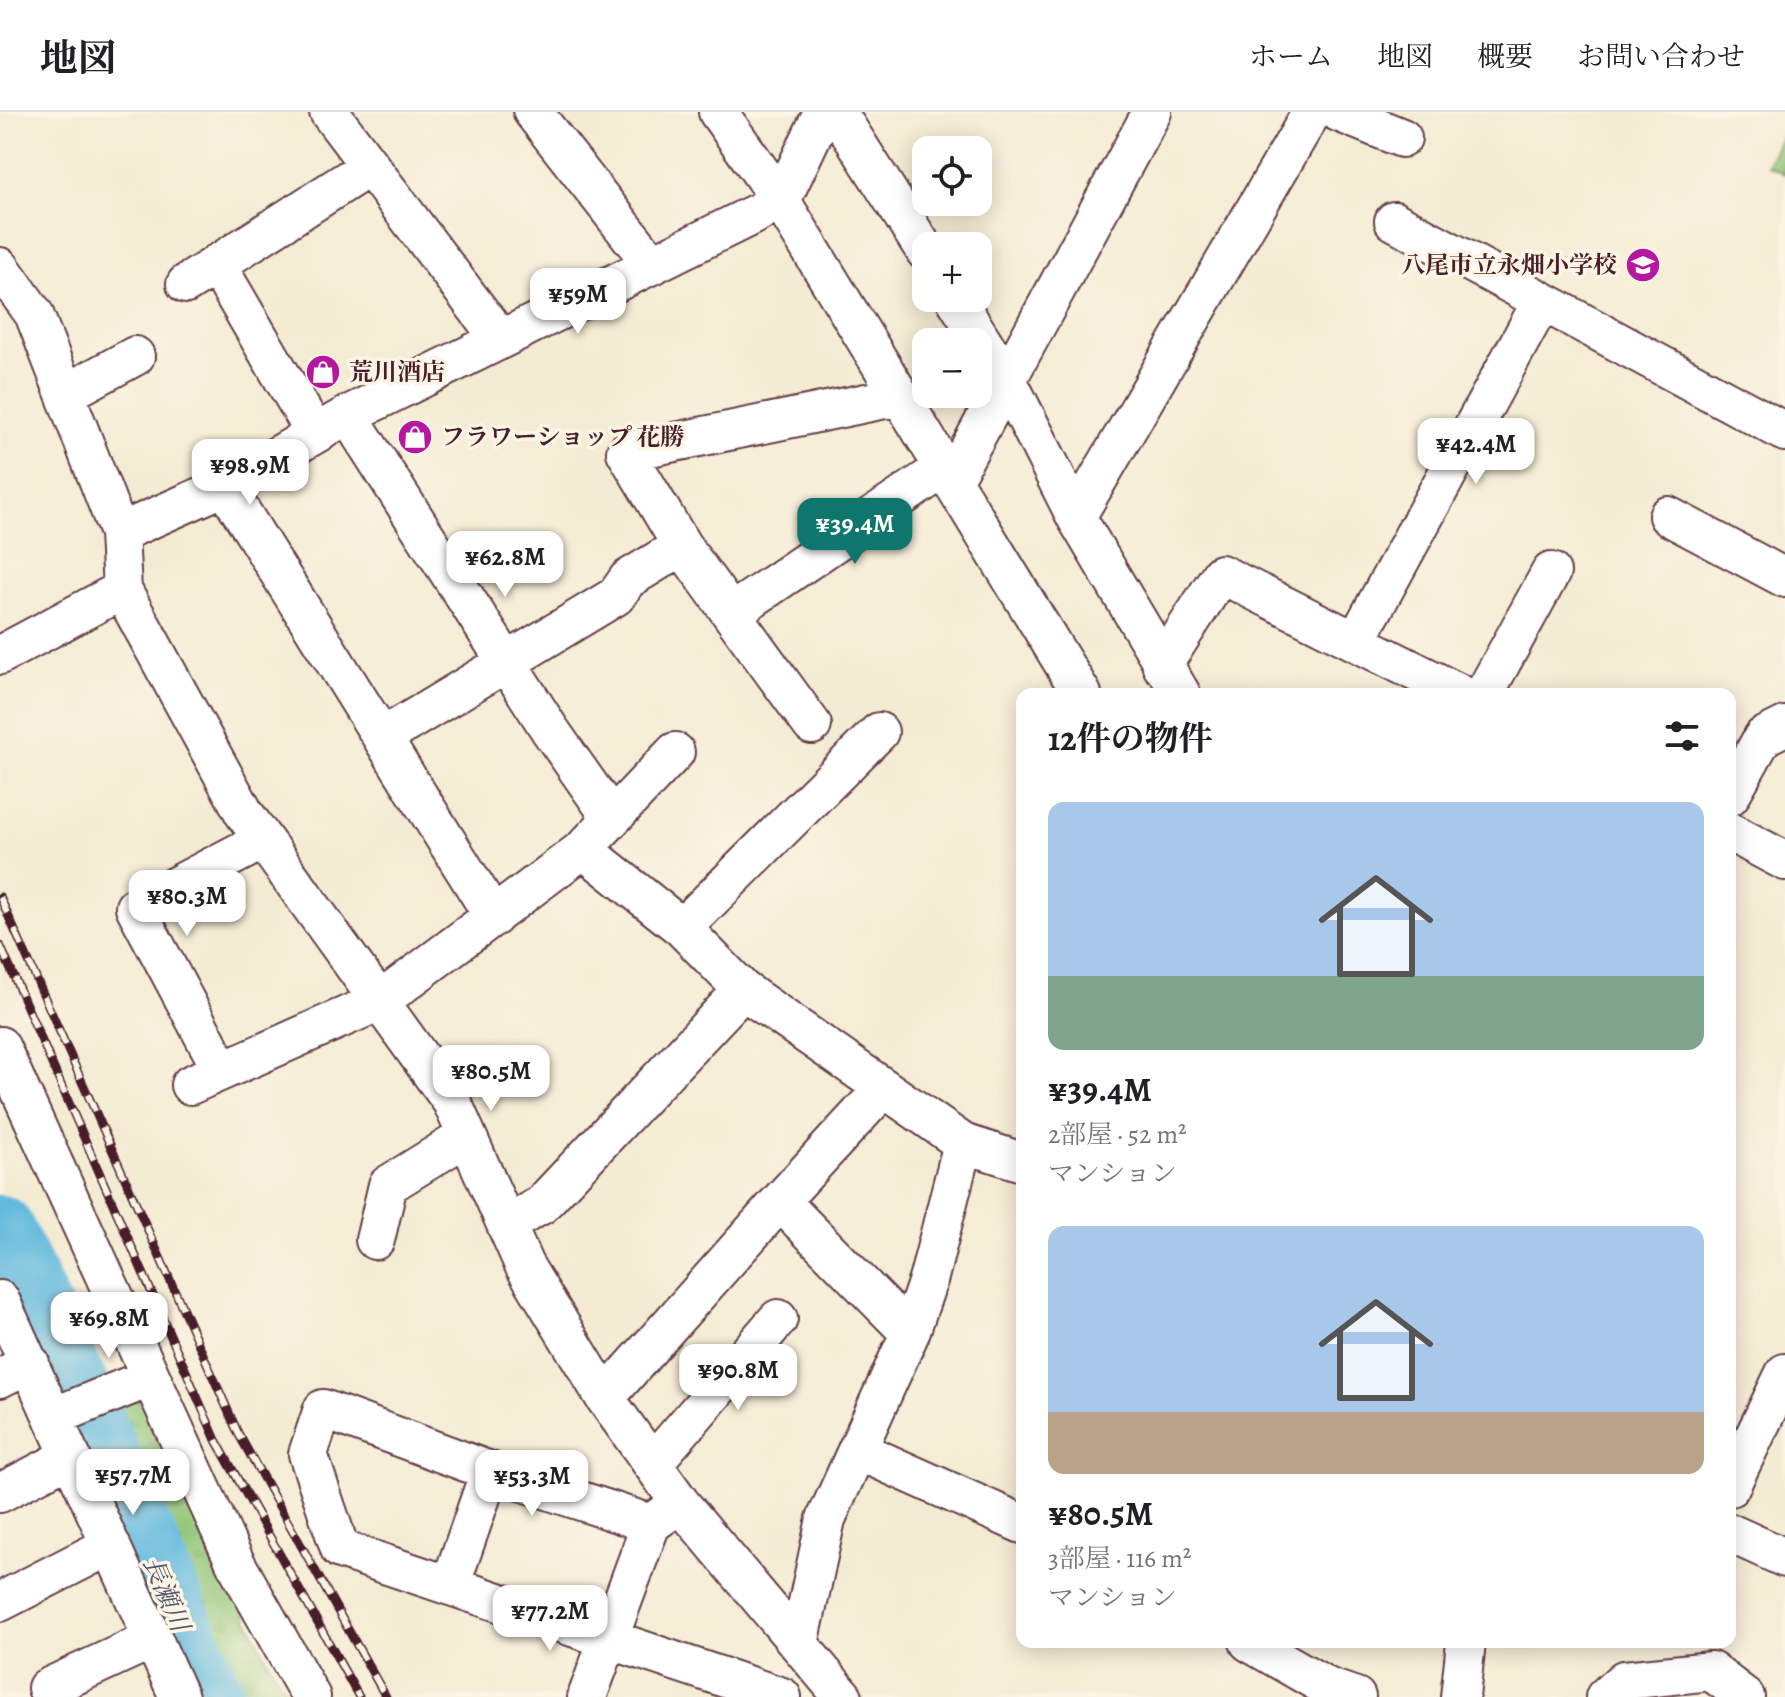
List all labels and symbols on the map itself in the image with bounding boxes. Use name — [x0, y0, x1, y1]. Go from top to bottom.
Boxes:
school or university icon: 八尾市立永畑小学校 — [1624, 246, 1662, 284]
place label: 八尾市立永畑小学校 — [1401, 249, 1617, 281]
pin: ¥59M — [531, 268, 625, 336]
shop icon: 荒川酒店 — [304, 353, 342, 391]
place label: 荒川酒店 — [349, 356, 445, 388]
shop icon: フラワーショップ 花勝 — [396, 418, 434, 456]
pin: ¥42.4M — [1411, 418, 1541, 486]
place label: フラワーショップ 花勝 — [441, 421, 684, 453]
pin: ¥98.9M — [185, 439, 315, 507]
pin: ¥39.4M — [790, 498, 920, 566]
pin: ¥62.8M — [440, 531, 570, 599]
pin: ¥80.3M — [122, 870, 252, 938]
pin: ¥80.5M — [426, 1045, 556, 1113]
pin: ¥69.8M — [44, 1292, 174, 1360]
pin: ¥90.8M — [673, 1344, 803, 1412]
pin: ¥57.7M — [68, 1449, 198, 1517]
pin: ¥53.3M — [467, 1450, 597, 1518]
water label: 長瀬川 — [135, 1551, 199, 1639]
pin: ¥77.2M — [485, 1585, 615, 1653]

